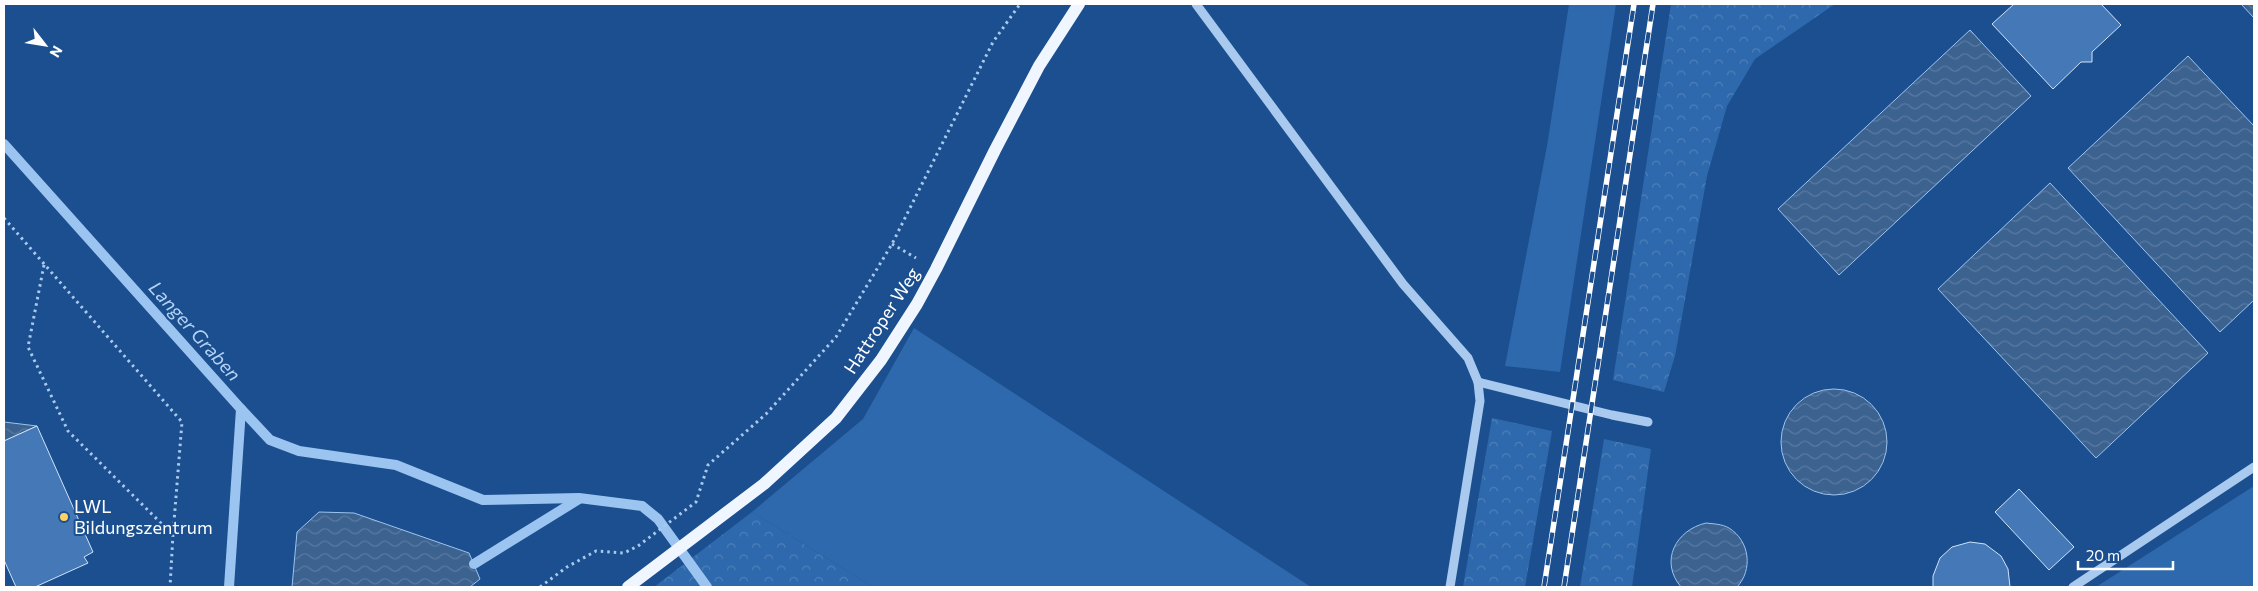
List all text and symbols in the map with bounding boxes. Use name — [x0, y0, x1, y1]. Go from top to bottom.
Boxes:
north arrow — [20, 20, 70, 70]
text: N — [47, 43, 67, 61]
street label: Hattroper Weg — [839, 263, 924, 378]
water label: Langer Graben — [145, 276, 246, 385]
place label: LWL Bildungszentrum — [74, 495, 213, 538]
marker: LWL Bildungszentrum — [58, 511, 70, 523]
scale bar — [2078, 538, 2173, 570]
text: 20 m — [2086, 546, 2120, 564]

